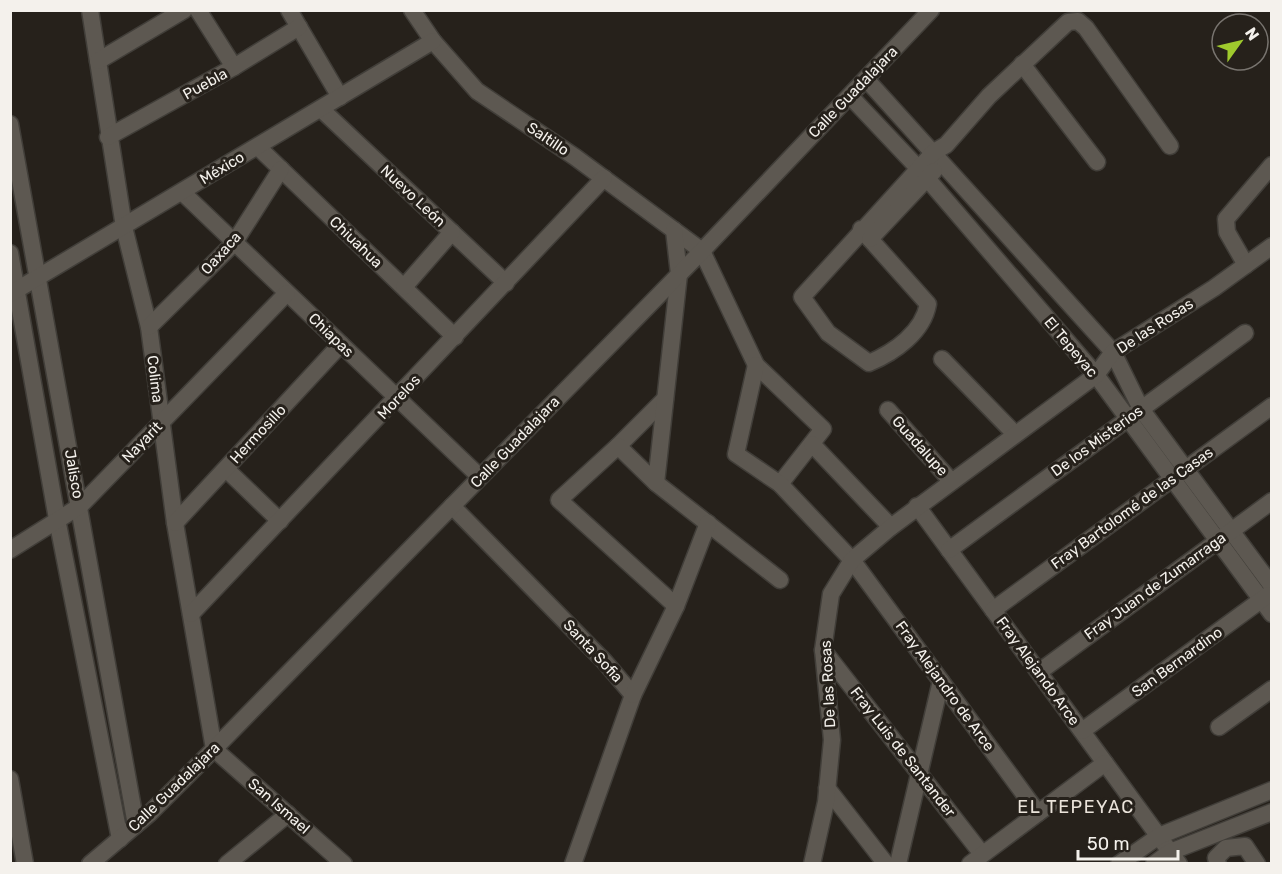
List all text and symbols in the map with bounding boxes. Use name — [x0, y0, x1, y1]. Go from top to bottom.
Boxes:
north arrow — [1210, 12, 1270, 72]
text: N — [1241, 24, 1263, 44]
street label: Calle Guadalajara — [805, 42, 901, 142]
street label: Puebla — [180, 65, 230, 103]
street label: Saltillo — [524, 118, 572, 160]
street label: México — [196, 148, 248, 188]
street label: Nuevo León — [377, 161, 449, 231]
street label: Chiuahua — [326, 212, 386, 272]
street label: Oaxaca — [197, 228, 245, 278]
street label: De las Rosas — [1113, 294, 1197, 357]
street label: Chiapas — [305, 309, 358, 361]
street label: El Tepeyac — [1041, 313, 1101, 381]
street label: Colima — [143, 354, 167, 404]
street label: Morelos — [374, 371, 424, 423]
street label: Calle Guadalajara — [467, 392, 563, 492]
street label: Hermosillo — [226, 401, 290, 467]
street label: De los Misterios — [1048, 401, 1147, 480]
street label: Guadalupe — [888, 412, 952, 480]
street label: Nayarit — [118, 418, 166, 466]
street label: Fray Bartolomé de las Casas — [1047, 443, 1217, 573]
street label: Jalisco — [61, 448, 87, 500]
street label: Fray Juan de Zumarraga — [1081, 529, 1229, 643]
street label: Fray Alejando Arce — [993, 613, 1083, 729]
street label: Santa Sofia — [560, 616, 626, 686]
street label: Fray Alejandro de Arce — [892, 617, 998, 755]
street label: San Bernardino — [1128, 623, 1226, 701]
street label: De las Rosas — [817, 639, 839, 728]
street label: Fray Luis de Santander — [847, 683, 959, 821]
street label: Calle Guadalajara — [124, 739, 224, 835]
street label: San Ismael — [244, 774, 314, 838]
district label: EL TEPEYAC — [1017, 796, 1135, 818]
scale bar — [1078, 823, 1178, 861]
text: 50 m — [1087, 833, 1130, 855]

